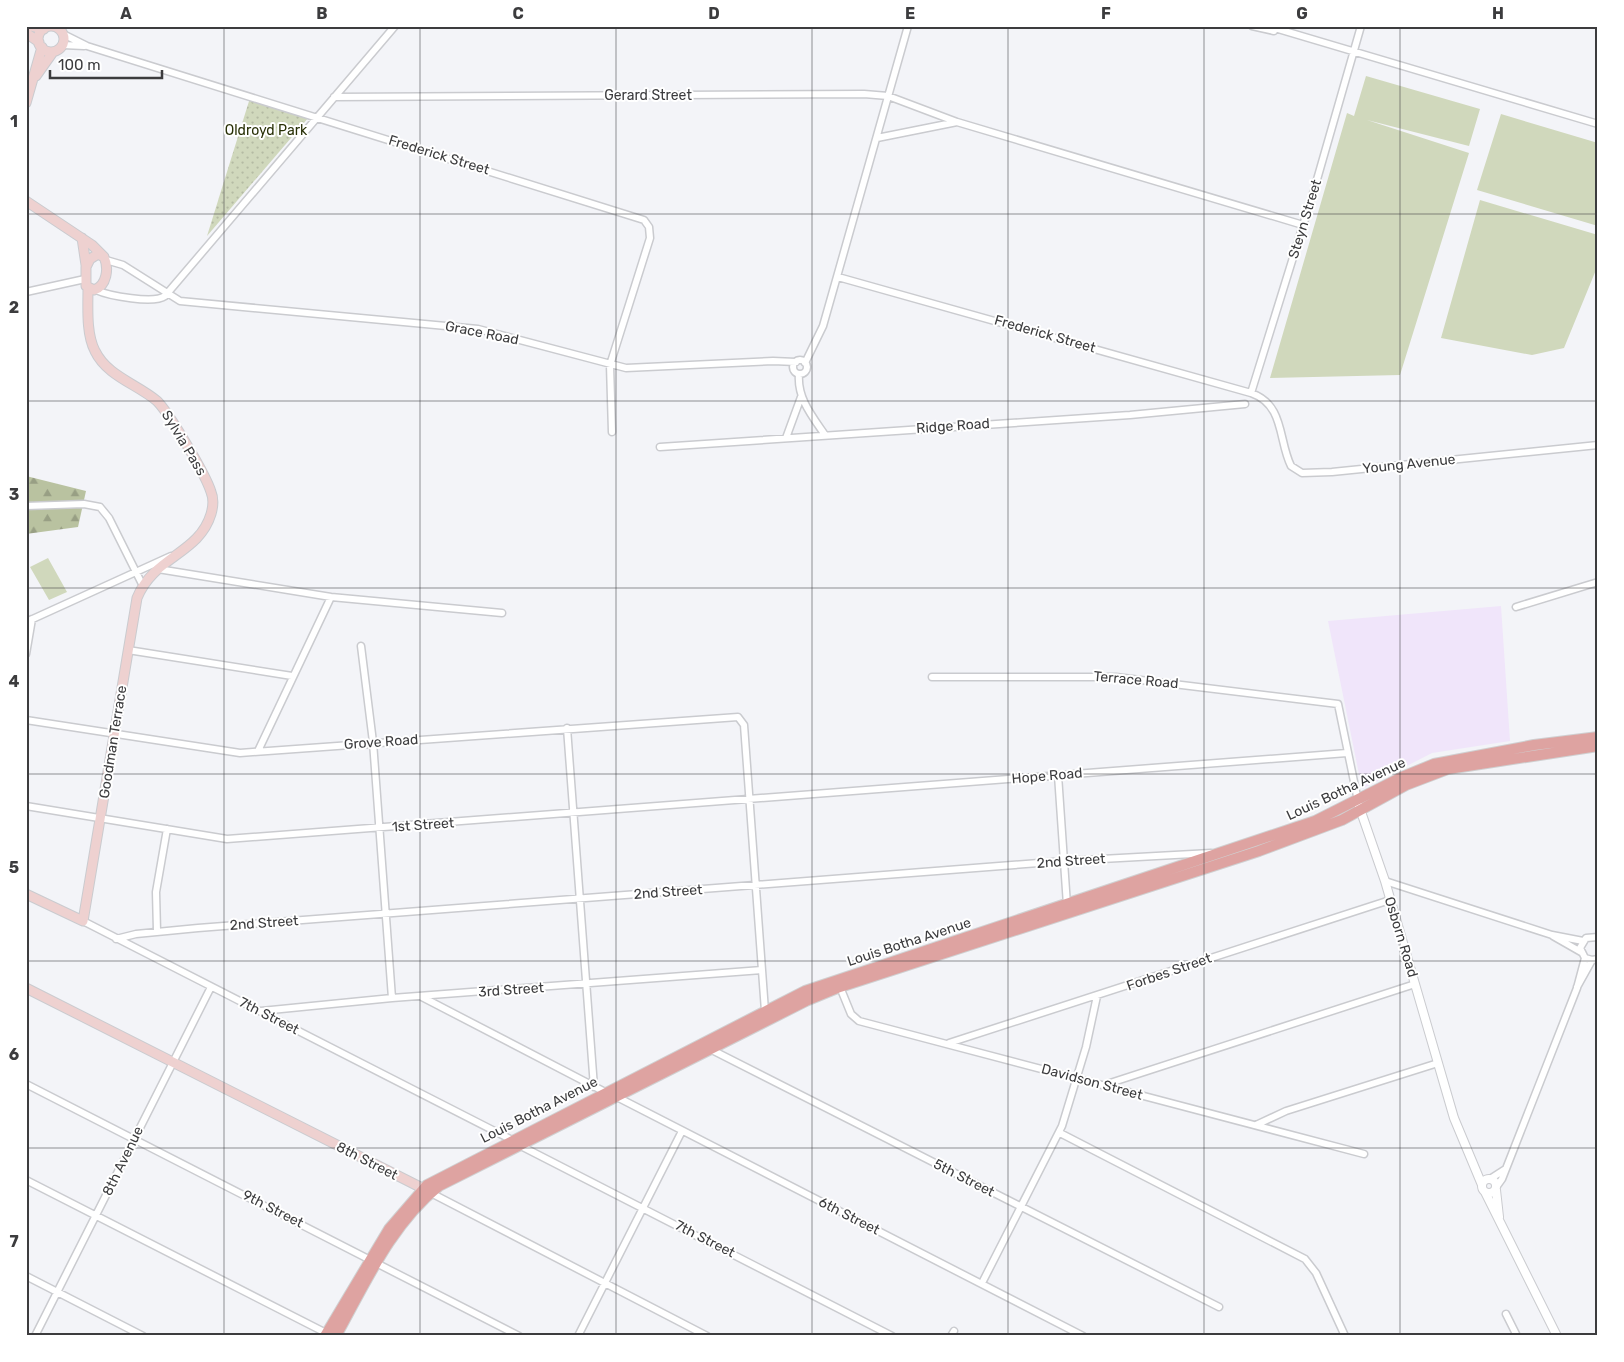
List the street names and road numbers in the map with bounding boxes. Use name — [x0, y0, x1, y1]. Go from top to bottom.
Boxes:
street label: Gerard Street — [604, 87, 692, 104]
street label: Frederick Street — [386, 132, 492, 179]
street label: Steyn Street — [1285, 177, 1325, 261]
street label: Frederick Street — [992, 311, 1098, 357]
street label: Grace Road — [444, 318, 520, 348]
street label: Sylvia Pass — [158, 407, 210, 479]
street label: Ridge Road — [916, 415, 990, 437]
street label: Young Avenue — [1362, 451, 1456, 477]
street label: Terrace Road — [1093, 668, 1179, 692]
street label: Goodman Terrace — [96, 684, 130, 800]
street label: Grove Road — [343, 731, 419, 753]
street label: Louis Botha Avenue — [1284, 754, 1408, 824]
street label: Hope Road — [1011, 764, 1083, 788]
street label: 1st Street — [391, 814, 455, 836]
street label: 2nd Street — [1036, 850, 1107, 872]
street label: 2nd Street — [633, 881, 704, 903]
street label: Osborn Road — [1381, 895, 1421, 979]
street label: 2nd Street — [229, 912, 300, 934]
street label: Louis Botha Avenue — [845, 914, 973, 970]
street label: Forbes Street — [1124, 949, 1214, 994]
street label: 3rd Street — [478, 979, 545, 1001]
street label: 7th Street — [236, 994, 302, 1039]
street label: Davidson Street — [1039, 1060, 1145, 1104]
street label: Louis Botha Avenue — [478, 1073, 601, 1147]
street label: 8th Avenue — [99, 1123, 147, 1198]
street label: 8th Street — [333, 1138, 401, 1184]
street label: 5th Street — [931, 1155, 998, 1201]
street label: 9th Street — [240, 1186, 307, 1232]
street label: 6th Street — [816, 1193, 883, 1239]
street label: 7th Street — [672, 1217, 738, 1262]

